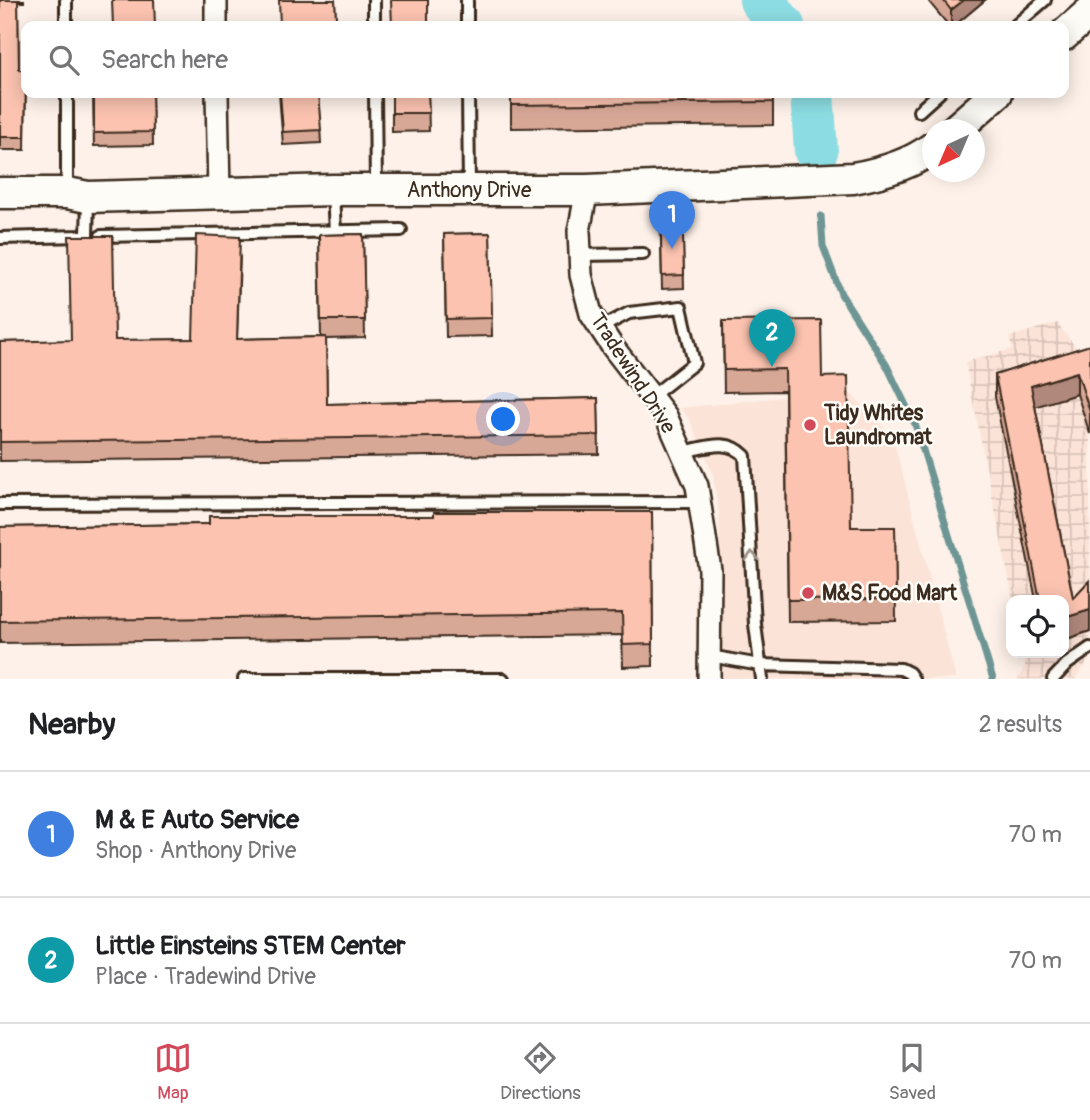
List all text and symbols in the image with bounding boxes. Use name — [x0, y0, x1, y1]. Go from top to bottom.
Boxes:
search box — [21, 21, 1069, 98]
icon: search — [45, 41, 83, 79]
text: Search here — [101, 44, 228, 76]
north arrow — [922, 119, 985, 182]
street label: Anthony Drive — [407, 177, 532, 204]
pin: 1 — [649, 191, 695, 249]
street label: Tradewind Drive — [584, 308, 682, 439]
pin: 2 — [749, 309, 795, 367]
place label: Tidy Whites Laundromat — [823, 400, 932, 451]
your location — [486, 402, 520, 436]
marker: Tidy Whites Laundromat — [802, 417, 818, 433]
one-way arrow — [744, 550, 759, 561]
place label: M&S Food Mart — [822, 580, 957, 607]
marker: M&S Food Mart — [800, 585, 816, 601]
map controls — [1006, 595, 1069, 658]
button: locate — [1006, 595, 1069, 658]
text: Nearby — [28, 706, 115, 743]
text: 2 results — [979, 710, 1062, 739]
text: M & E Auto Service — [95, 804, 299, 836]
text: 1 — [47, 820, 56, 849]
text: 70 m — [1009, 820, 1062, 849]
text: Shop · Anthony Drive — [95, 836, 296, 865]
text: Little Einsteins STEM Center — [95, 930, 406, 962]
text: 2 — [45, 946, 57, 975]
text: 70 m — [1009, 946, 1062, 975]
text: Place · Tradewind Drive — [95, 962, 316, 991]
tab: Map — [154, 1039, 192, 1105]
tab: Directions — [500, 1039, 581, 1105]
tab: Saved — [889, 1039, 936, 1105]

